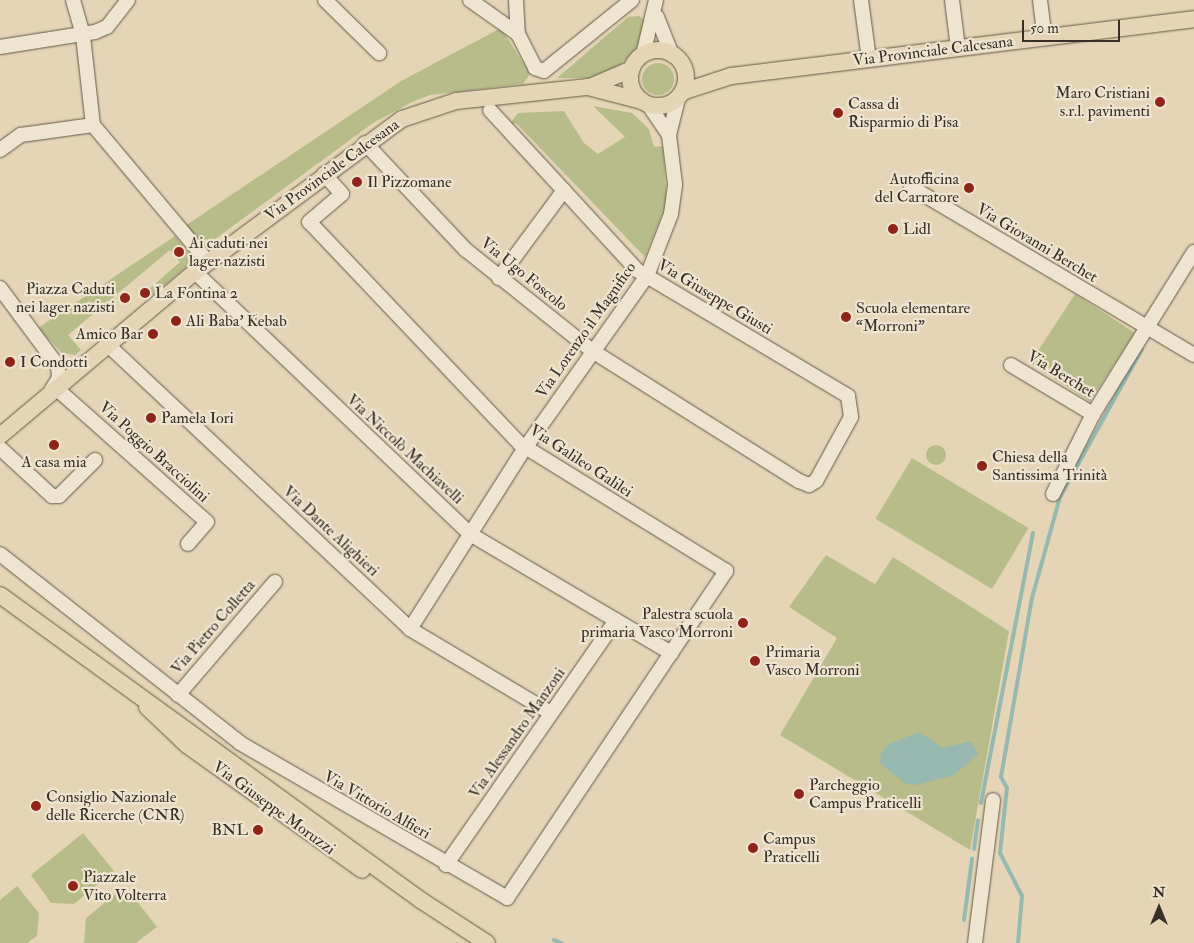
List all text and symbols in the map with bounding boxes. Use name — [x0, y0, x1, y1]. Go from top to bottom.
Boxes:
scale bar — [1024, 10, 1122, 42]
text: 50 m — [1030, 19, 1059, 38]
street label: Via Provinciale Calcesana — [852, 32, 1014, 70]
place label: Maro Cristiani s.r.l. pavimenti — [1055, 83, 1150, 121]
place label: Cassa di Risparmio di Pisa — [848, 94, 959, 132]
marker: Maro Cristiani s.r.l. pavimenti — [1154, 96, 1166, 108]
marker: Cassa di Risparmio di Pisa — [832, 107, 844, 119]
street label: Via Provinciale Calcesana — [261, 115, 403, 225]
place label: Autofficina del Carratore — [875, 169, 959, 207]
place label: Il Pizzomane — [367, 172, 452, 192]
marker: Il Pizzomane — [351, 176, 363, 188]
marker: Autofficina del Carratore — [963, 182, 975, 194]
street label: Via Giovanni Berchet — [973, 199, 1101, 287]
place label: Lidl — [903, 219, 931, 239]
marker: Lidl — [887, 223, 899, 235]
place label: Ai caduti nei lager nazisti — [189, 233, 268, 271]
street label: Via Ugo Foscolo — [477, 233, 571, 315]
marker: Ai caduti nei lager nazisti — [173, 246, 185, 258]
street label: Via Giuseppe Giusti — [654, 255, 776, 339]
street label: Via Lorenzo il Magnifico — [532, 258, 640, 402]
place label: Piazza Caduti nei lager nazisti — [16, 279, 115, 317]
place label: La Fontina 2 — [155, 283, 238, 303]
marker: La Fontina 2 — [139, 287, 151, 299]
marker: Piazza Caduti nei lager nazisti — [119, 292, 131, 304]
place label: Scuola elementare “Morroni” — [856, 298, 970, 336]
place label: Ali Baba' Kebab — [186, 311, 287, 331]
marker: Scuola elementare “Morroni” — [840, 311, 852, 323]
marker: Ali Baba' Kebab — [170, 315, 182, 327]
place label: Amico Bar — [76, 324, 143, 344]
marker: Amico Bar — [147, 328, 159, 340]
street label: Via Berchet — [1024, 346, 1098, 402]
place label: I Condotti — [20, 352, 88, 372]
marker: I Condotti — [4, 356, 16, 368]
street label: Via Niccolò Machiavelli — [343, 390, 467, 508]
street label: Via Poggio Bracciolini — [95, 398, 213, 506]
place label: Pamela Iori — [161, 408, 234, 428]
marker: Pamela Iori — [145, 412, 157, 424]
street label: Via Galileo Galilei — [526, 421, 636, 501]
marker: A casa mia — [48, 439, 60, 451]
place label: Chiesa della Santissima Trinità — [992, 447, 1107, 485]
place label: A casa mia — [21, 452, 87, 472]
marker: Chiesa della Santissima Trinità — [976, 460, 988, 472]
street label: Via Dante Alighieri — [279, 482, 383, 580]
street label: Via Pietro Colletta — [167, 576, 259, 678]
place label: Palestra scuola primaria Vasco Morroni — [581, 604, 733, 642]
marker: Palestra scuola primaria Vasco Morroni — [737, 617, 749, 629]
place label: Primaria Vasco Morroni — [765, 642, 859, 680]
marker: Primaria Vasco Morroni — [749, 655, 761, 667]
street label: Via Alessandro Manzoni — [465, 664, 569, 802]
street label: Via Giuseppe Moruzzi — [209, 757, 339, 859]
street label: Via Vittorio Alfieri — [320, 767, 434, 843]
place label: Parcheggio Campus Praticelli — [809, 775, 921, 813]
place label: Consiglio Nazionale delle Ricerche (CNR) — [46, 787, 185, 825]
marker: Parcheggio Campus Praticelli — [793, 788, 805, 800]
marker: Consiglio Nazionale delle Ricerche (CNR) — [30, 800, 42, 812]
place label: BNL — [212, 820, 248, 840]
marker: BNL — [252, 824, 264, 836]
place label: Campus Praticelli — [763, 829, 820, 867]
marker: Campus Praticelli — [747, 842, 759, 854]
place label: Piazzale Vito Volterra — [83, 867, 167, 905]
marker: Piazzale Vito Volterra — [67, 880, 79, 892]
north arrow — [1134, 883, 1184, 933]
text: N — [1153, 884, 1165, 901]

